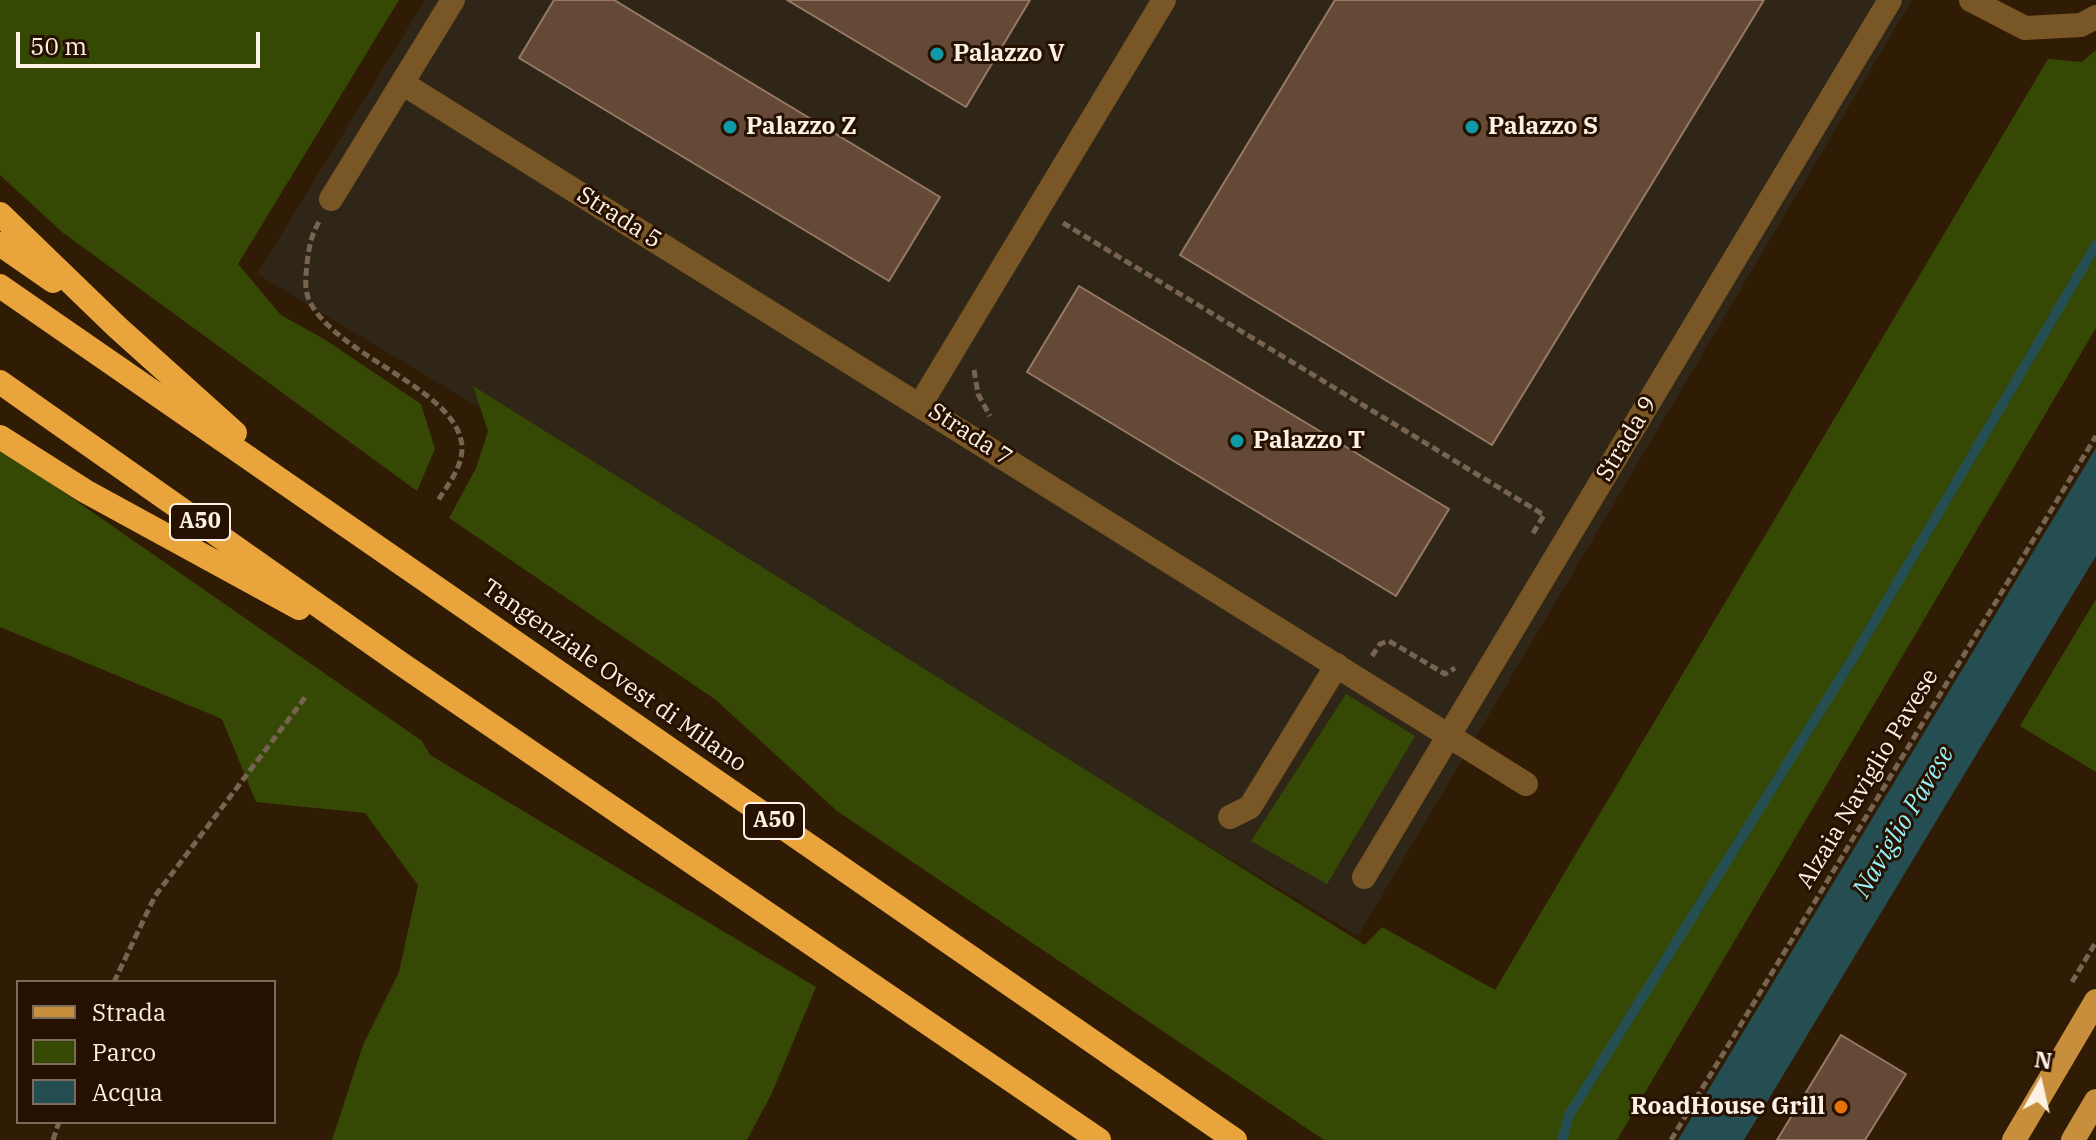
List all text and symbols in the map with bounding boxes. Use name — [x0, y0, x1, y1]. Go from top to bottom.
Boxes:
scale bar — [20, 16, 264, 66]
text: 50 m — [30, 30, 87, 62]
place label: Palazzo V — [953, 40, 1065, 68]
marker: Palazzo V — [928, 45, 946, 63]
place label: Palazzo Z — [746, 113, 857, 141]
place label: Palazzo S — [1488, 113, 1598, 141]
marker: Palazzo Z — [721, 118, 739, 136]
marker: Palazzo S — [1463, 118, 1481, 136]
street label: Strada 5 — [572, 181, 666, 255]
street label: Strada 9 — [1590, 391, 1664, 487]
street label: Strada 7 — [923, 397, 1017, 473]
place label: Palazzo T — [1253, 427, 1365, 455]
marker: Palazzo T — [1228, 432, 1246, 450]
road number: A50 — [170, 504, 230, 540]
street label: Tangenziale Ovest di Milano — [476, 573, 752, 779]
street label: Alzaia Naviglio Pavese — [1791, 664, 1945, 894]
water label: Naviglio Pavese — [1847, 741, 1961, 903]
road number: A50 — [744, 803, 804, 839]
legend — [16, 980, 276, 1124]
text: Strada — [92, 996, 166, 1028]
text: Parco — [92, 1036, 156, 1068]
north arrow — [2000, 1044, 2080, 1124]
text: N — [2033, 1044, 2054, 1075]
text: Acqua — [92, 1076, 163, 1108]
place label: RoadHouse Grill — [1630, 1093, 1825, 1121]
marker: RoadHouse Grill — [1832, 1098, 1850, 1116]

